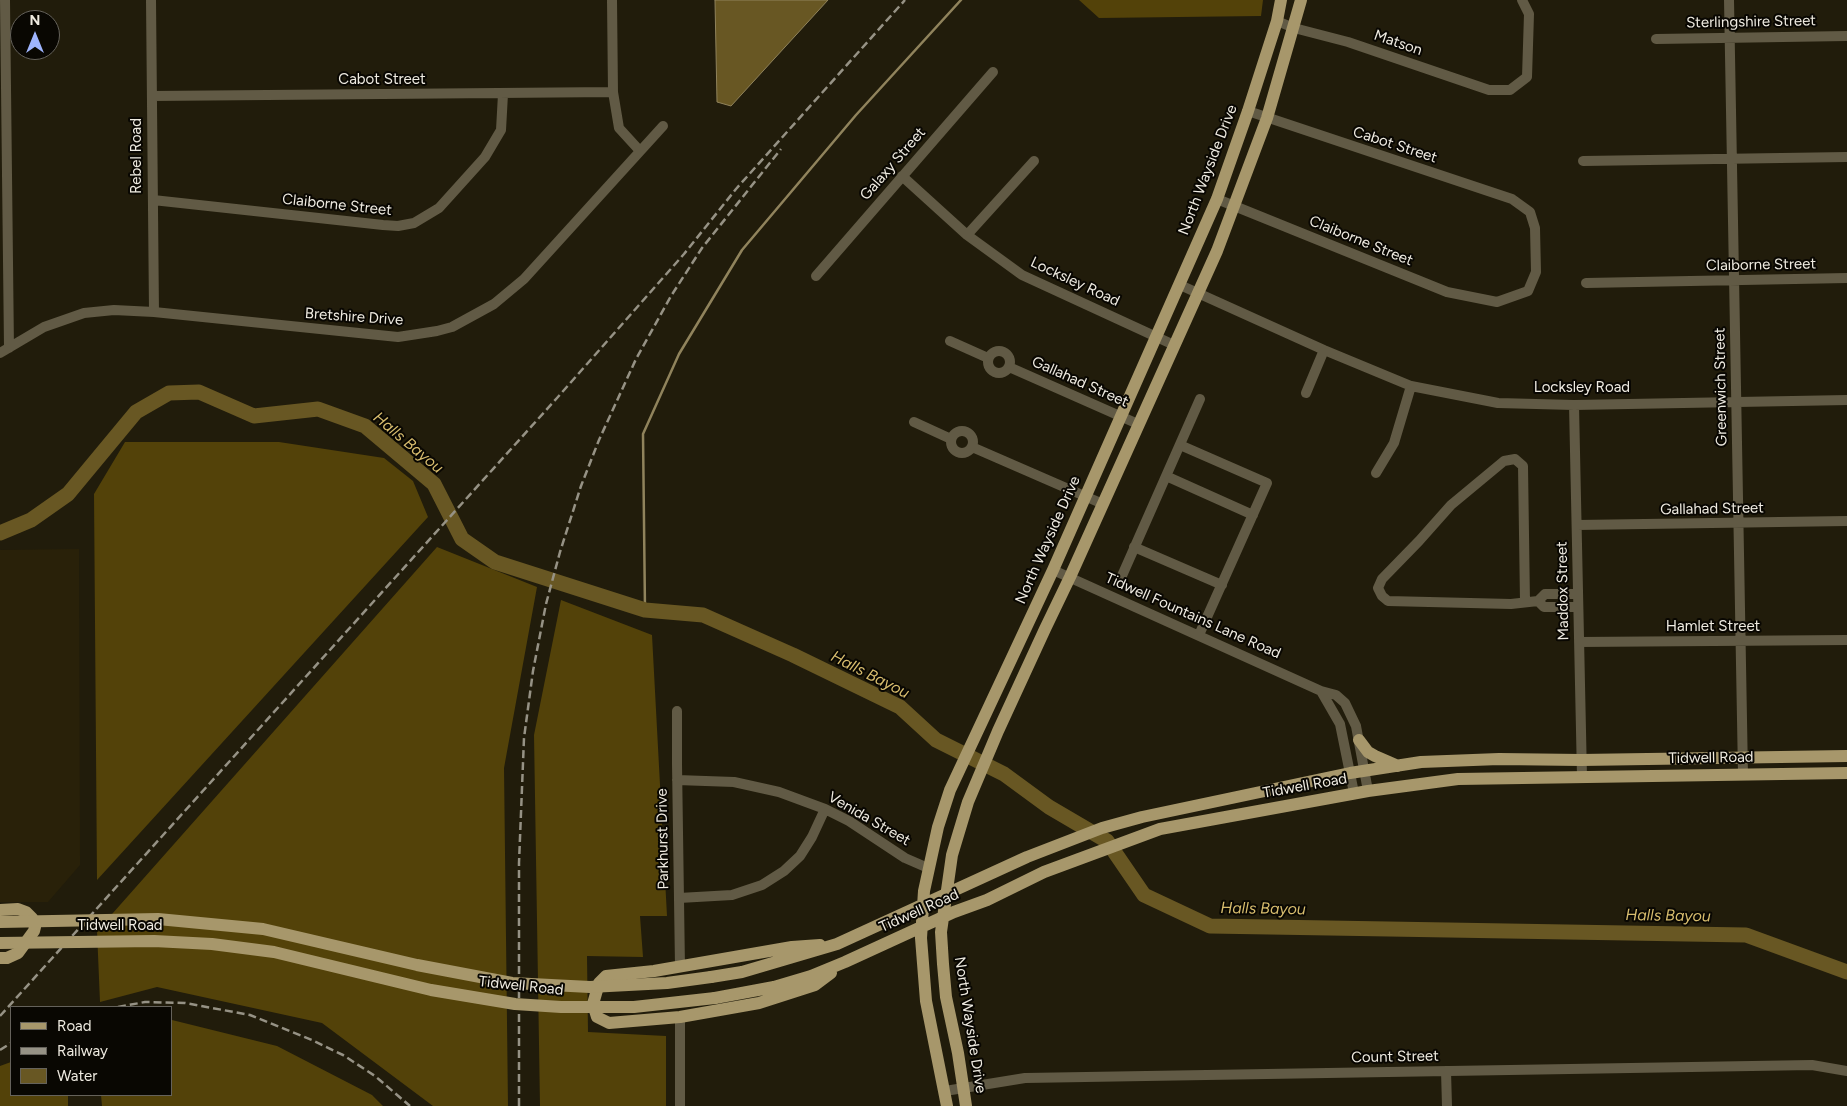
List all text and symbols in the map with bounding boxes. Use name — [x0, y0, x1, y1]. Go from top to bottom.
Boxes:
north arrow — [10, 10, 60, 60]
text: N — [30, 12, 40, 29]
street label: Sterlingshire Street — [1686, 12, 1816, 32]
street label: Matson — [1371, 26, 1425, 60]
street label: Cabot Street — [338, 71, 426, 89]
street label: North Wayside Drive — [1175, 102, 1241, 238]
street label: Rebel Road — [128, 118, 146, 194]
street label: Cabot Street — [1351, 123, 1439, 167]
street label: Galaxy Street — [856, 124, 930, 204]
street label: Claiborne Street — [281, 190, 393, 220]
street label: Claiborne Street — [1307, 212, 1415, 270]
street label: Locksley Road — [1028, 253, 1122, 311]
street label: Claiborne Street — [1706, 255, 1816, 275]
street label: Bretshire Drive — [304, 305, 404, 329]
street label: Greenwich Street — [1711, 328, 1731, 446]
street label: Gallahad Street — [1029, 353, 1131, 411]
street label: Locksley Road — [1534, 379, 1630, 397]
water label: Halls Bayou — [369, 408, 447, 478]
street label: North Wayside Drive — [1012, 473, 1084, 607]
street label: Gallahad Street — [1660, 499, 1764, 519]
street label: Maddox Street — [1553, 541, 1573, 641]
street label: Tidwell Fountains Lane Road — [1102, 569, 1284, 663]
street label: Hamlet Street — [1666, 618, 1760, 636]
water label: Halls Bayou — [828, 647, 912, 703]
street label: Tidwell Road — [1668, 748, 1754, 768]
street label: Tidwell Road — [1262, 770, 1348, 802]
street label: Parkhurst Drive — [653, 788, 673, 890]
street label: Venida Street — [825, 788, 913, 850]
street label: Tidwell Road — [876, 885, 962, 937]
water label: Halls Bayou — [1220, 899, 1306, 919]
water label: Halls Bayou — [1625, 906, 1711, 926]
street label: Tidwell Road — [77, 917, 163, 935]
street label: North Wayside Drive — [950, 955, 990, 1095]
street label: Tidwell Road — [478, 973, 564, 999]
legend — [10, 1006, 172, 1096]
text: Road — [57, 1017, 92, 1035]
text: Railway — [57, 1042, 108, 1060]
street label: Count Street — [1351, 1047, 1439, 1067]
text: Water — [57, 1067, 97, 1085]

